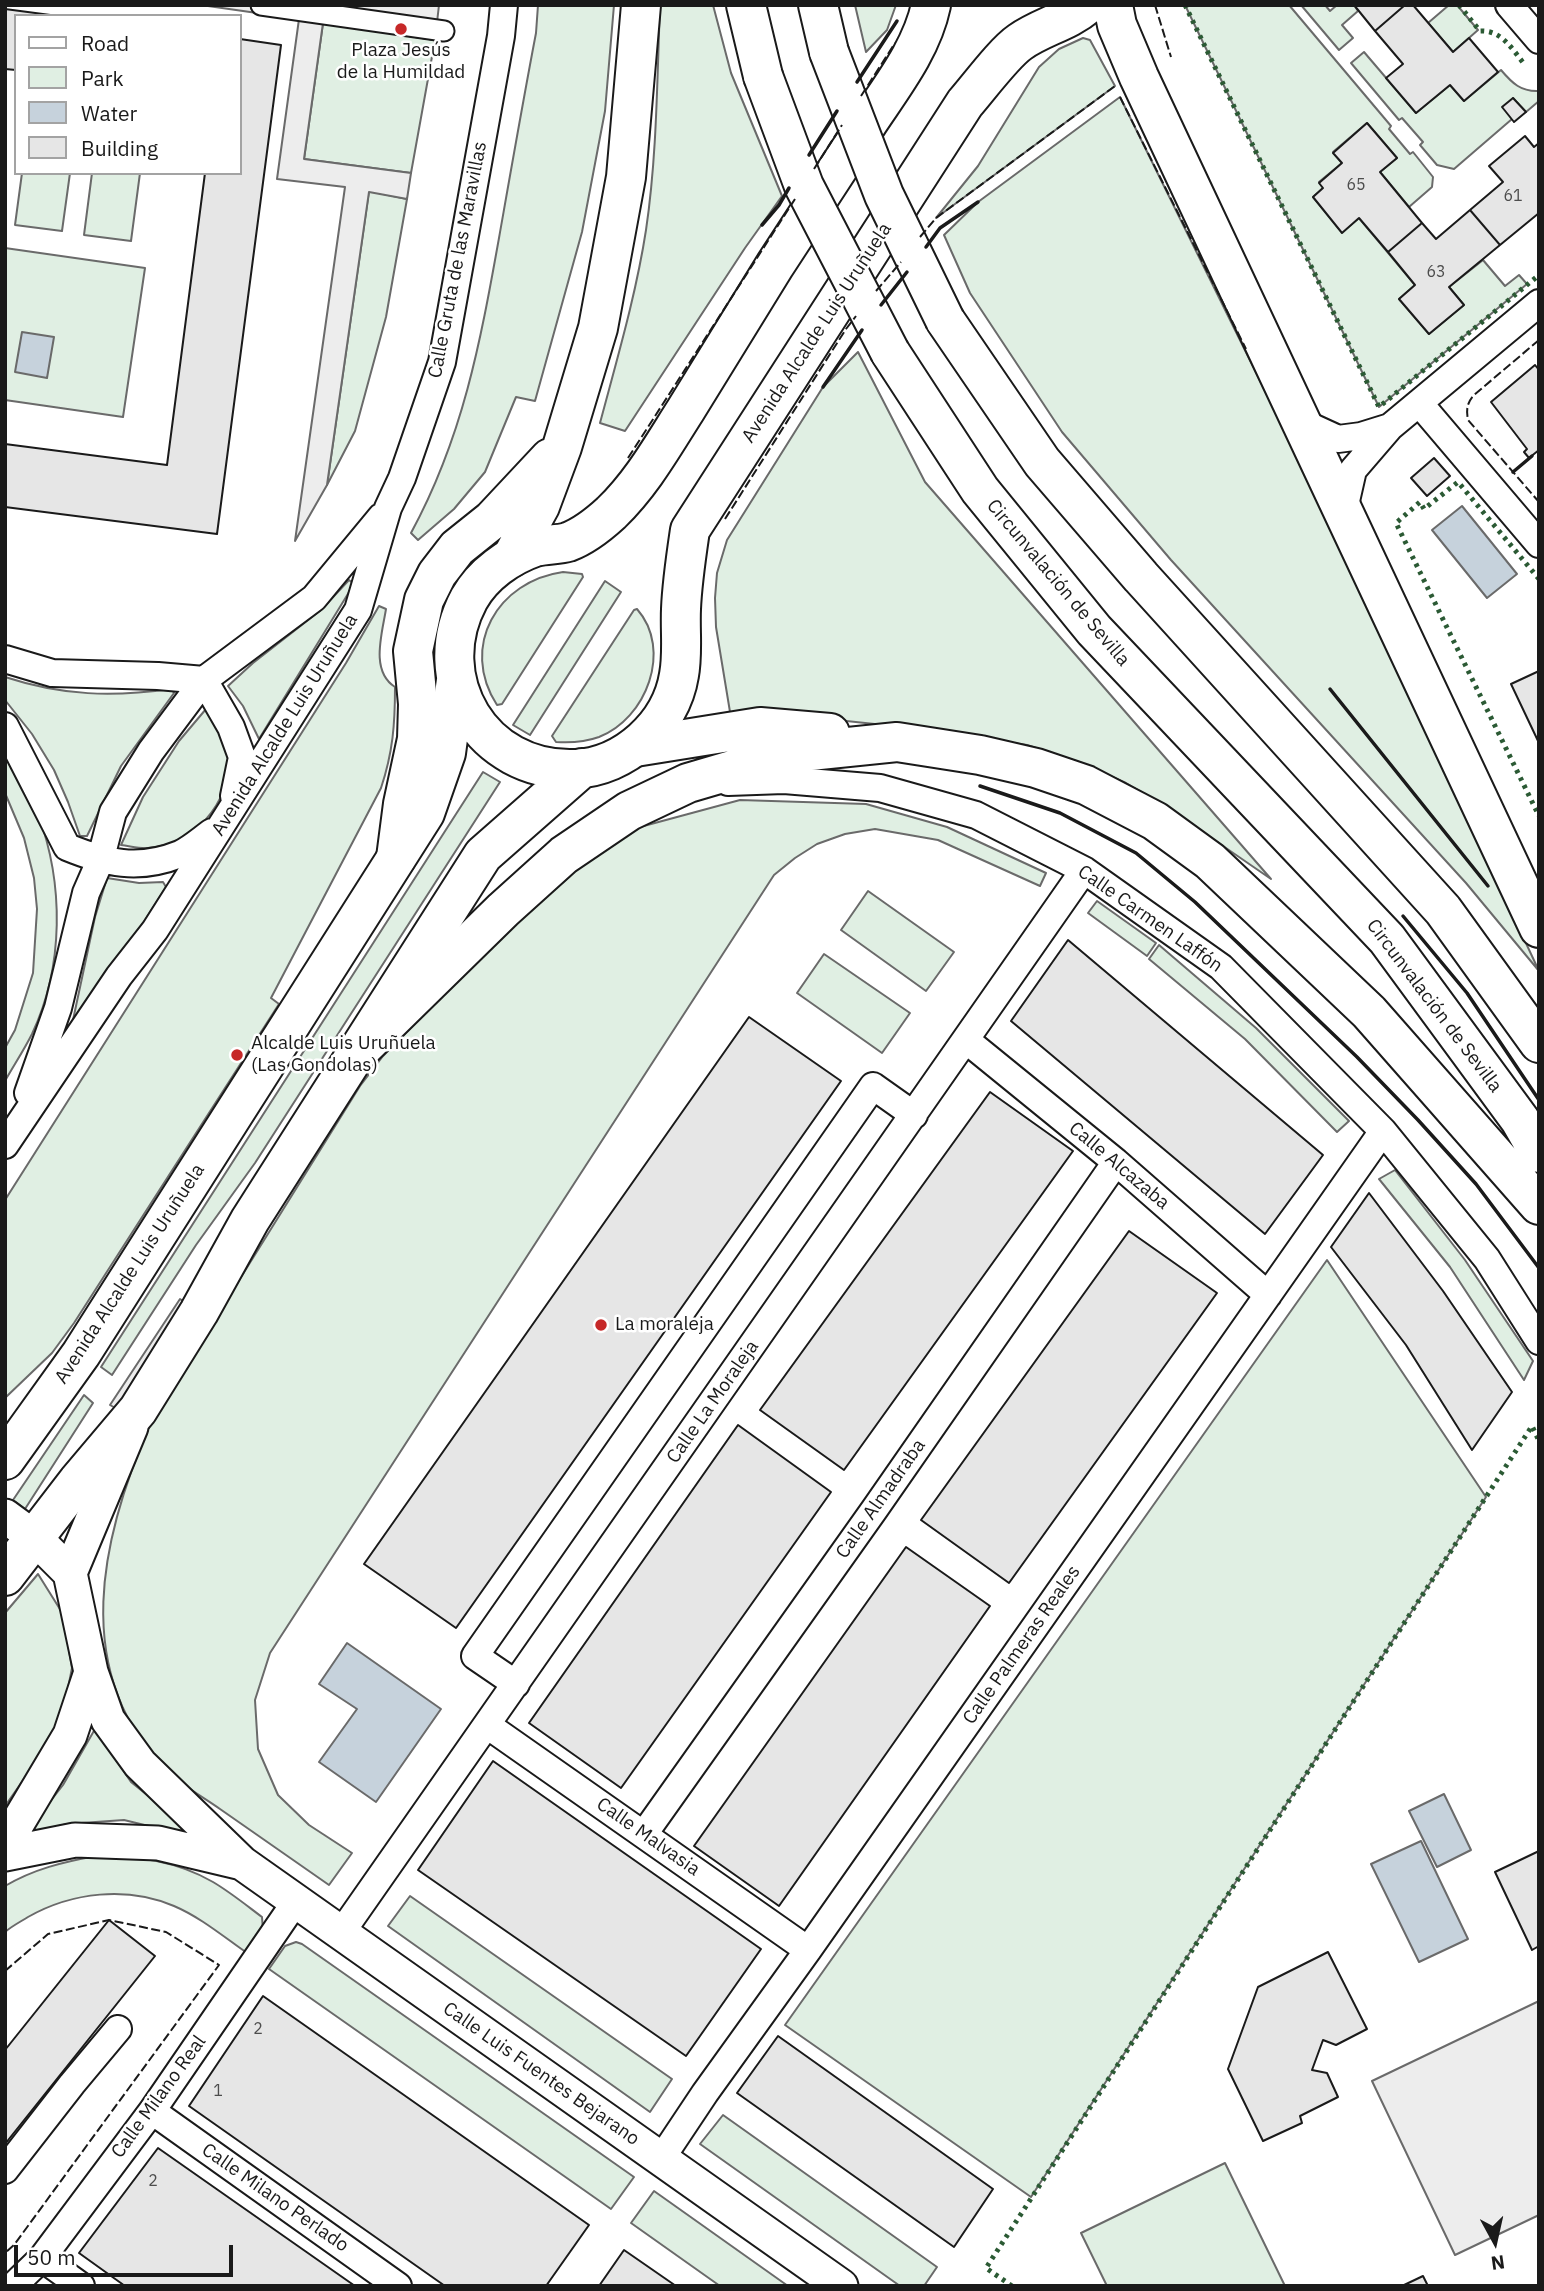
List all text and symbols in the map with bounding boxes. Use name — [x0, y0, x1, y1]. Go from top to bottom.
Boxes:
legend — [14, 14, 242, 175]
marker: Plaza Jesús de la Humildad — [393, 21, 409, 37]
text: Road — [81, 29, 129, 57]
place label: Plaza Jesús de la Humildad — [337, 40, 465, 84]
text: Park — [81, 64, 124, 92]
text: Water — [81, 99, 137, 127]
text: Building — [81, 134, 158, 162]
street label: Calle Gruta de las Maravillas — [424, 140, 492, 380]
house number: 65 — [1346, 175, 1366, 195]
house number: 61 — [1503, 186, 1523, 206]
street label: Avenida Alcalde Luis Uruñuela — [737, 219, 897, 447]
house number: 63 — [1426, 262, 1446, 282]
street label: Circunvalación de Sevilla — [981, 495, 1135, 671]
street label: Avenida Alcalde Luis Uruñuela — [207, 610, 363, 840]
street label: Calle Carmen Laffón — [1073, 860, 1227, 978]
street label: Circunvalación de Sevilla — [1361, 915, 1507, 1097]
place label: Alcalde Luis Uruñuela (Las Gondolas) — [251, 1033, 436, 1077]
marker: Alcalde Luis Uruñuela (Las Gondolas) — [229, 1047, 245, 1063]
street label: Calle Alcazaba — [1064, 1117, 1174, 1215]
street label: Avenida Alcalde Luis Uruñuela — [50, 1160, 210, 1388]
place label: La moraleja — [615, 1314, 714, 1336]
marker: La moraleja — [593, 1317, 609, 1333]
street label: Calle La Moraleja — [662, 1336, 764, 1468]
street label: Calle Almadraba — [831, 1435, 931, 1563]
street label: Calle Palmeras Reales — [959, 1561, 1085, 1729]
street label: Calle Malvasia — [592, 1793, 704, 1881]
street label: Calle Luis Fuentes Bejarano — [438, 1997, 644, 2151]
house number: 2 — [253, 2019, 263, 2039]
street label: Calle Milano Real — [107, 2031, 211, 2163]
house number: 1 — [213, 2081, 223, 2101]
street label: Calle Milano Perlado — [197, 2139, 353, 2257]
house number: 2 — [148, 2171, 158, 2191]
north arrow — [1460, 2207, 1530, 2277]
scale bar — [18, 2232, 236, 2276]
text: 50 m — [27, 2243, 76, 2271]
text: N — [1489, 2250, 1506, 2276]

